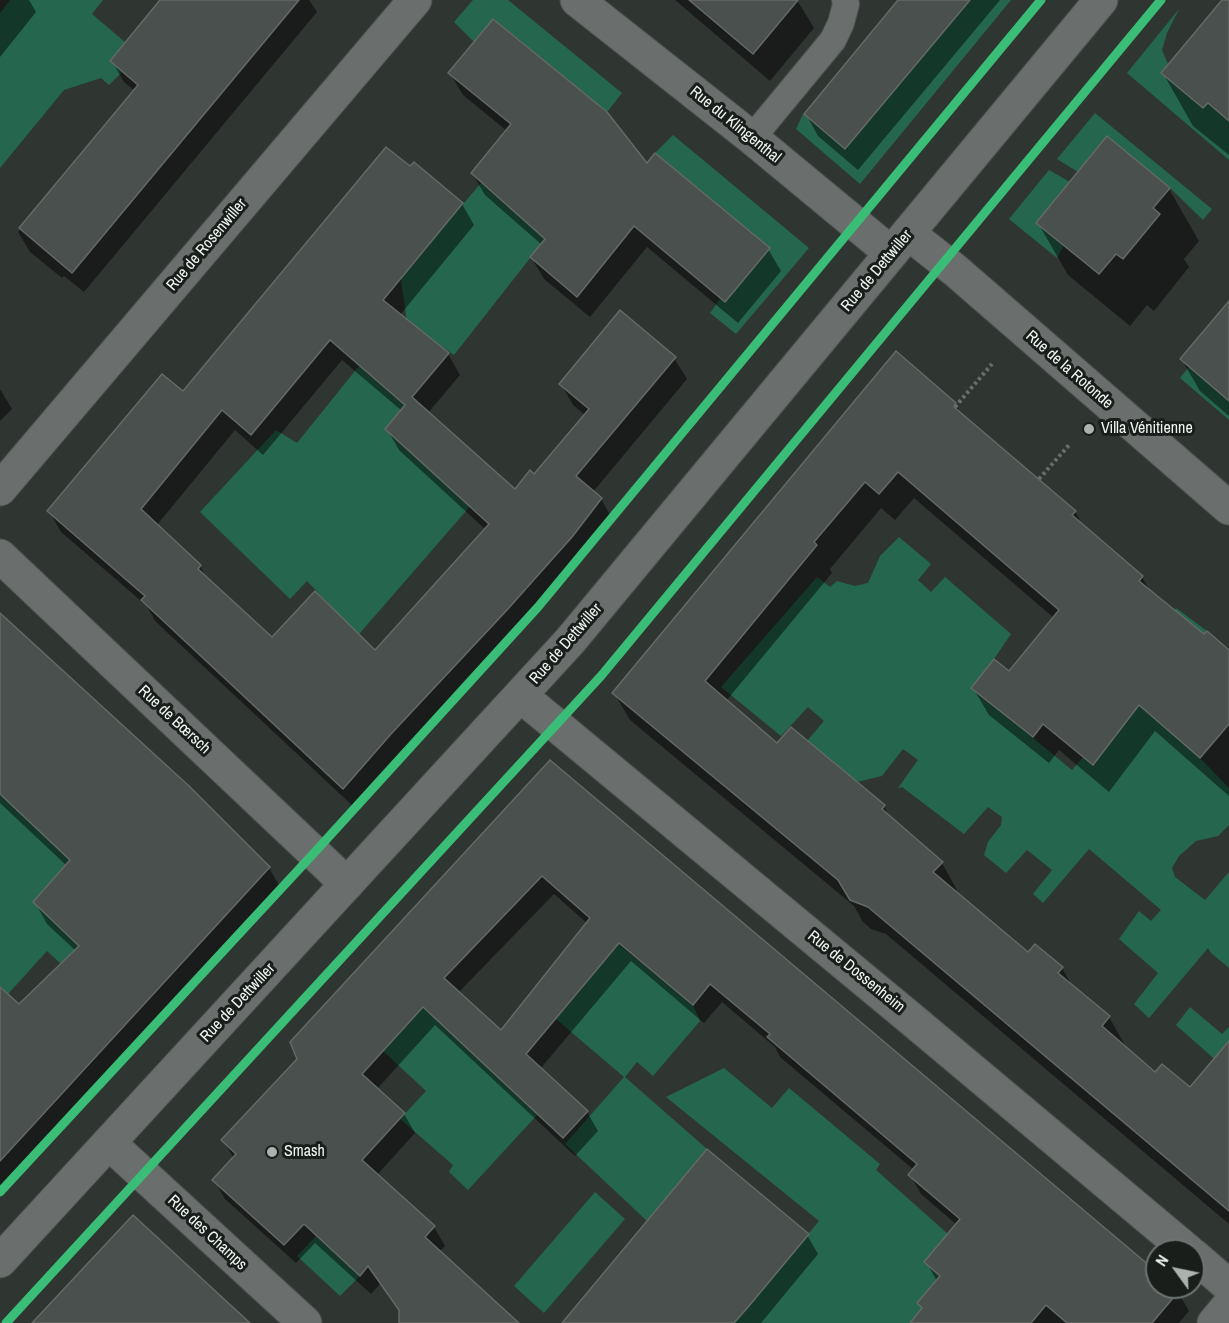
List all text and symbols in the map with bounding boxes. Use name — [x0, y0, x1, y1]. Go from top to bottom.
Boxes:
street label: Rue du Klingenthal — [686, 82, 784, 168]
street label: Rue de Rosenwiller — [163, 195, 251, 295]
street label: Rue de Dettwiller — [837, 226, 917, 316]
street label: Rue de la Rotonde — [1021, 327, 1117, 413]
place label: Villa Vénitienne — [1101, 419, 1193, 439]
marker: Villa Vénitienne — [1082, 422, 1096, 436]
street label: Rue de Dettwiller — [526, 600, 606, 688]
street label: Rue de Bœrsch — [134, 682, 214, 758]
street label: Rue de Dossenheim — [803, 927, 909, 1017]
street label: Rue de Dettwiller — [197, 960, 279, 1046]
place label: Smash — [284, 1142, 325, 1162]
marker: Smash — [265, 1145, 279, 1159]
street label: Rue des Champs — [163, 1191, 251, 1275]
north arrow — [1145, 1239, 1205, 1299]
text: N — [1150, 1250, 1173, 1270]

